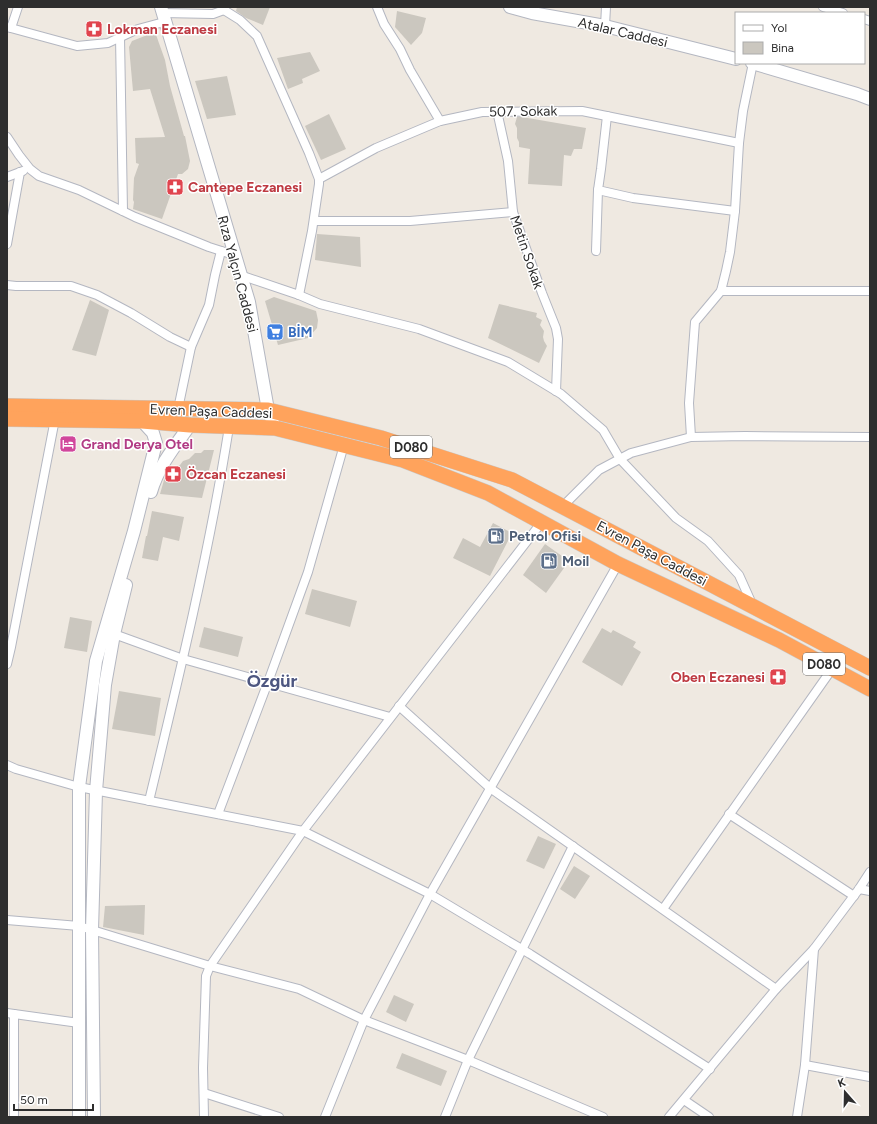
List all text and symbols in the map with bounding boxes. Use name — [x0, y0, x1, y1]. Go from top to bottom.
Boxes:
legend — [735, 12, 865, 64]
street label: Atalar Caddesi — [576, 14, 669, 51]
pharmacy icon: Lokman Eczanesi — [84, 19, 104, 39]
place label: Lokman Eczanesi — [107, 21, 217, 38]
text: Yol — [771, 21, 787, 35]
text: Bina — [771, 41, 794, 55]
street label: 507. Sokak — [489, 102, 557, 121]
pharmacy icon: Cantepe Eczanesi — [165, 177, 185, 197]
place label: Cantepe Eczanesi — [188, 179, 302, 196]
street label: Metin Sokak — [506, 213, 547, 291]
street label: Rıza Yalçın Caddesi — [214, 214, 261, 335]
supermarket icon: BİM — [265, 322, 285, 342]
place label: BİM — [288, 324, 313, 341]
street label: Evren Paşa Caddesi — [149, 401, 273, 422]
hotel icon: Grand Derya Otel — [58, 434, 78, 454]
place label: Grand Derya Otel — [81, 436, 193, 453]
road number: D080 — [390, 436, 432, 458]
pharmacy icon: Özcan Eczanesi — [163, 464, 183, 484]
place label: Özcan Eczanesi — [186, 466, 286, 483]
street label: Evren Paşa Caddesi — [594, 517, 710, 590]
fuel station icon: Petrol Ofisi — [486, 526, 506, 546]
place label: Petrol Ofisi — [509, 528, 581, 545]
fuel station icon: Moil — [539, 551, 559, 571]
place label: Moil — [562, 553, 589, 570]
road number: D080 — [803, 653, 845, 675]
pharmacy icon: Oben Eczanesi — [768, 667, 788, 687]
place label: Oben Eczanesi — [671, 669, 765, 686]
district label: Özgür — [247, 670, 297, 692]
north arrow — [825, 1072, 865, 1112]
text: K — [836, 1075, 848, 1090]
scale bar — [14, 1086, 93, 1112]
text: 50 m — [20, 1093, 48, 1107]

